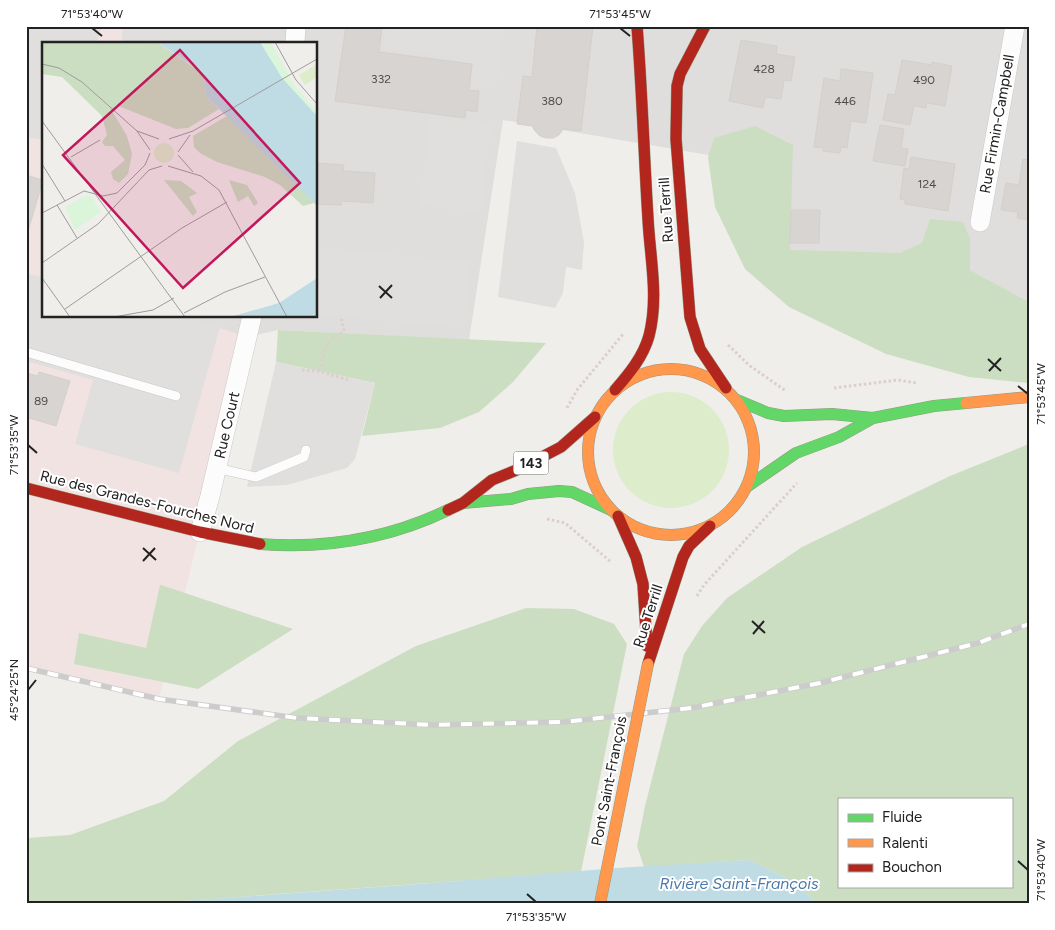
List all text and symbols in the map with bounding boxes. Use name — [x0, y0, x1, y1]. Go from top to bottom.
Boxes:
text: 71°53'40"W — [61, 7, 124, 21]
text: 71°53'45"W — [589, 7, 651, 21]
inset map — [42, 42, 318, 318]
street label: Rue Firmin-Campbell — [976, 53, 1018, 195]
house number: 428 — [753, 62, 775, 76]
house number: 332 — [371, 72, 391, 86]
house number: 490 — [913, 73, 935, 87]
house number: 380 — [541, 94, 563, 108]
house number: 446 — [834, 94, 856, 108]
street label: Rue Terrill — [655, 177, 677, 243]
house number: 124 — [917, 177, 937, 191]
text: 71°53'45"W — [1034, 363, 1048, 425]
street label: Rue Court — [211, 389, 244, 460]
house number: 89 — [34, 394, 48, 408]
text: 71°53'35"W — [7, 414, 21, 475]
road number: 143 — [514, 452, 548, 474]
street label: Rue des Grandes-Fourches Nord — [38, 467, 256, 537]
street label: Rue Terrill — [629, 582, 667, 650]
text: 45°24'25"N — [7, 659, 21, 721]
street label: Pont Saint-François — [588, 714, 630, 848]
legend — [838, 798, 1012, 888]
text: Fluide — [882, 808, 922, 826]
text: Ralenti — [882, 834, 928, 852]
text: 71°53'40"W — [1034, 838, 1048, 901]
text: Bouchon — [882, 858, 942, 876]
water label: Rivière Saint-François — [660, 874, 819, 893]
text: 71°53'35"W — [506, 910, 567, 924]

